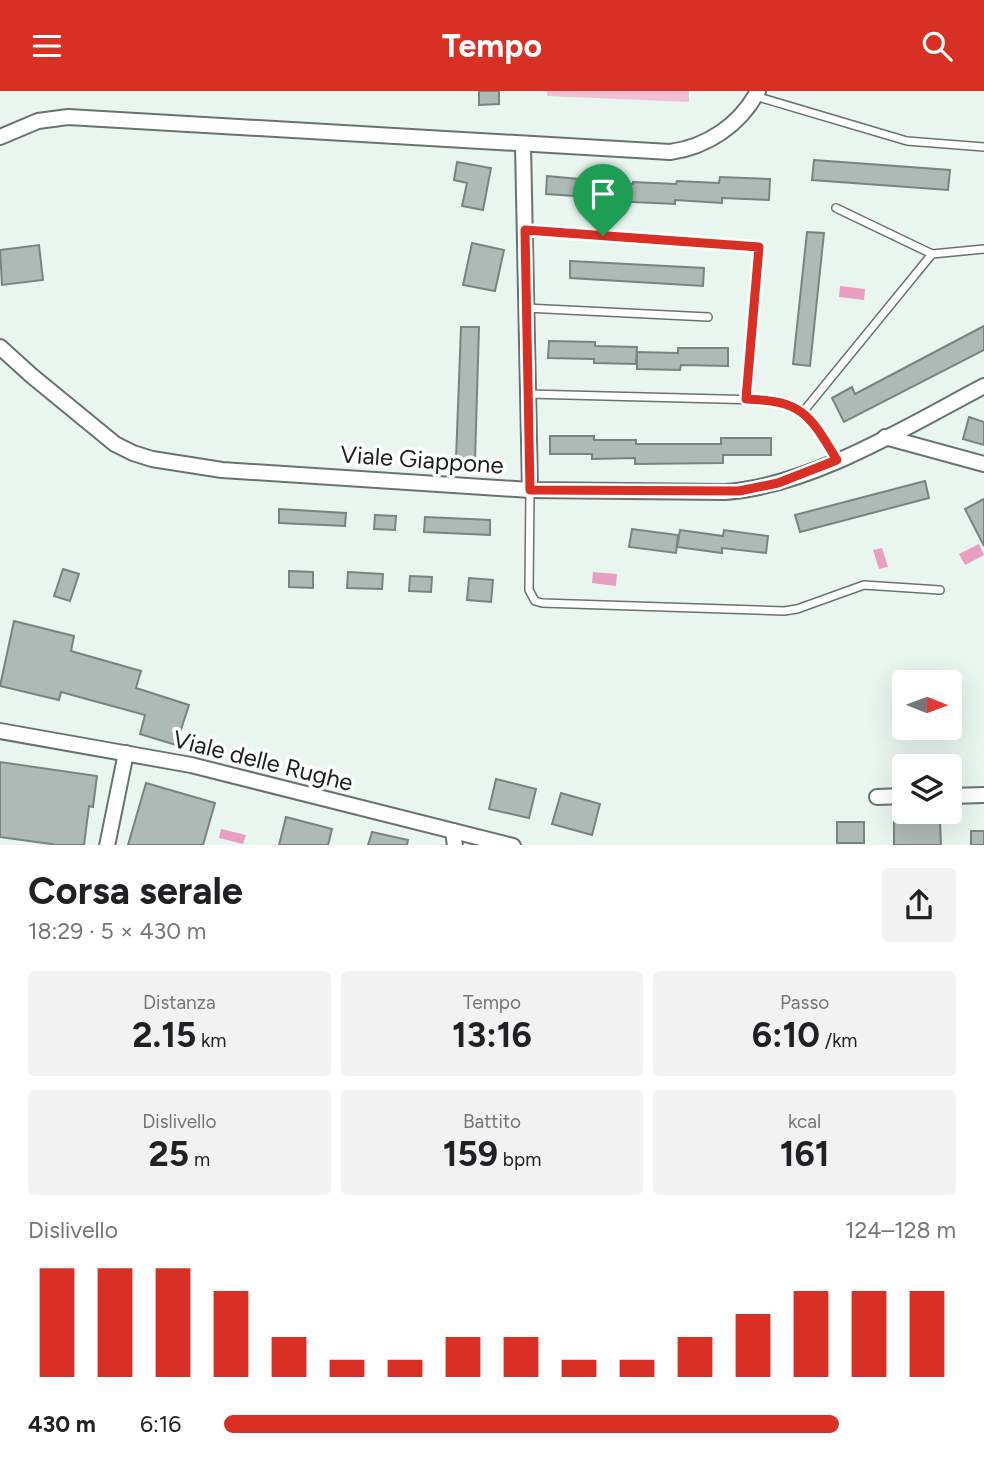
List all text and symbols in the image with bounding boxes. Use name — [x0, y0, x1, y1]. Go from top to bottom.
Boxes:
icon: menu — [28, 27, 66, 65]
text: Tempo — [442, 27, 542, 65]
icon: search — [918, 27, 956, 65]
pin — [573, 164, 633, 236]
icon: arrive — [584, 175, 622, 213]
street label: Viale Giappone — [339, 439, 505, 480]
north arrow — [892, 670, 962, 740]
map controls — [892, 670, 962, 824]
street label: Viale delle Rughe — [170, 724, 356, 797]
button: layers — [892, 754, 962, 824]
text: Corsa serale — [28, 868, 243, 914]
button: share — [882, 868, 956, 942]
text: 18:29 · 5 × 430 m — [28, 917, 206, 945]
text: Distanza — [143, 991, 216, 1014]
text: Tempo — [463, 991, 521, 1014]
text: Passo — [780, 991, 829, 1014]
text: 2.15 — [132, 1014, 196, 1056]
text: 13:16 — [452, 1014, 532, 1056]
text: 6:10 — [752, 1014, 820, 1056]
text: km — [196, 1029, 226, 1052]
text: /km — [820, 1029, 858, 1052]
text: Dislivello — [142, 1110, 217, 1133]
text: Battito — [463, 1110, 521, 1133]
text: kcal — [788, 1110, 821, 1133]
text: 25 — [149, 1133, 189, 1175]
text: 159 — [443, 1133, 498, 1175]
text: 161 — [780, 1133, 830, 1175]
text: m — [189, 1148, 210, 1171]
text: bpm — [498, 1148, 541, 1171]
text: Dislivello — [28, 1216, 118, 1244]
text: 124–128 m — [845, 1216, 956, 1244]
text: 430 m — [28, 1410, 96, 1438]
text: 6:16 — [140, 1410, 181, 1438]

